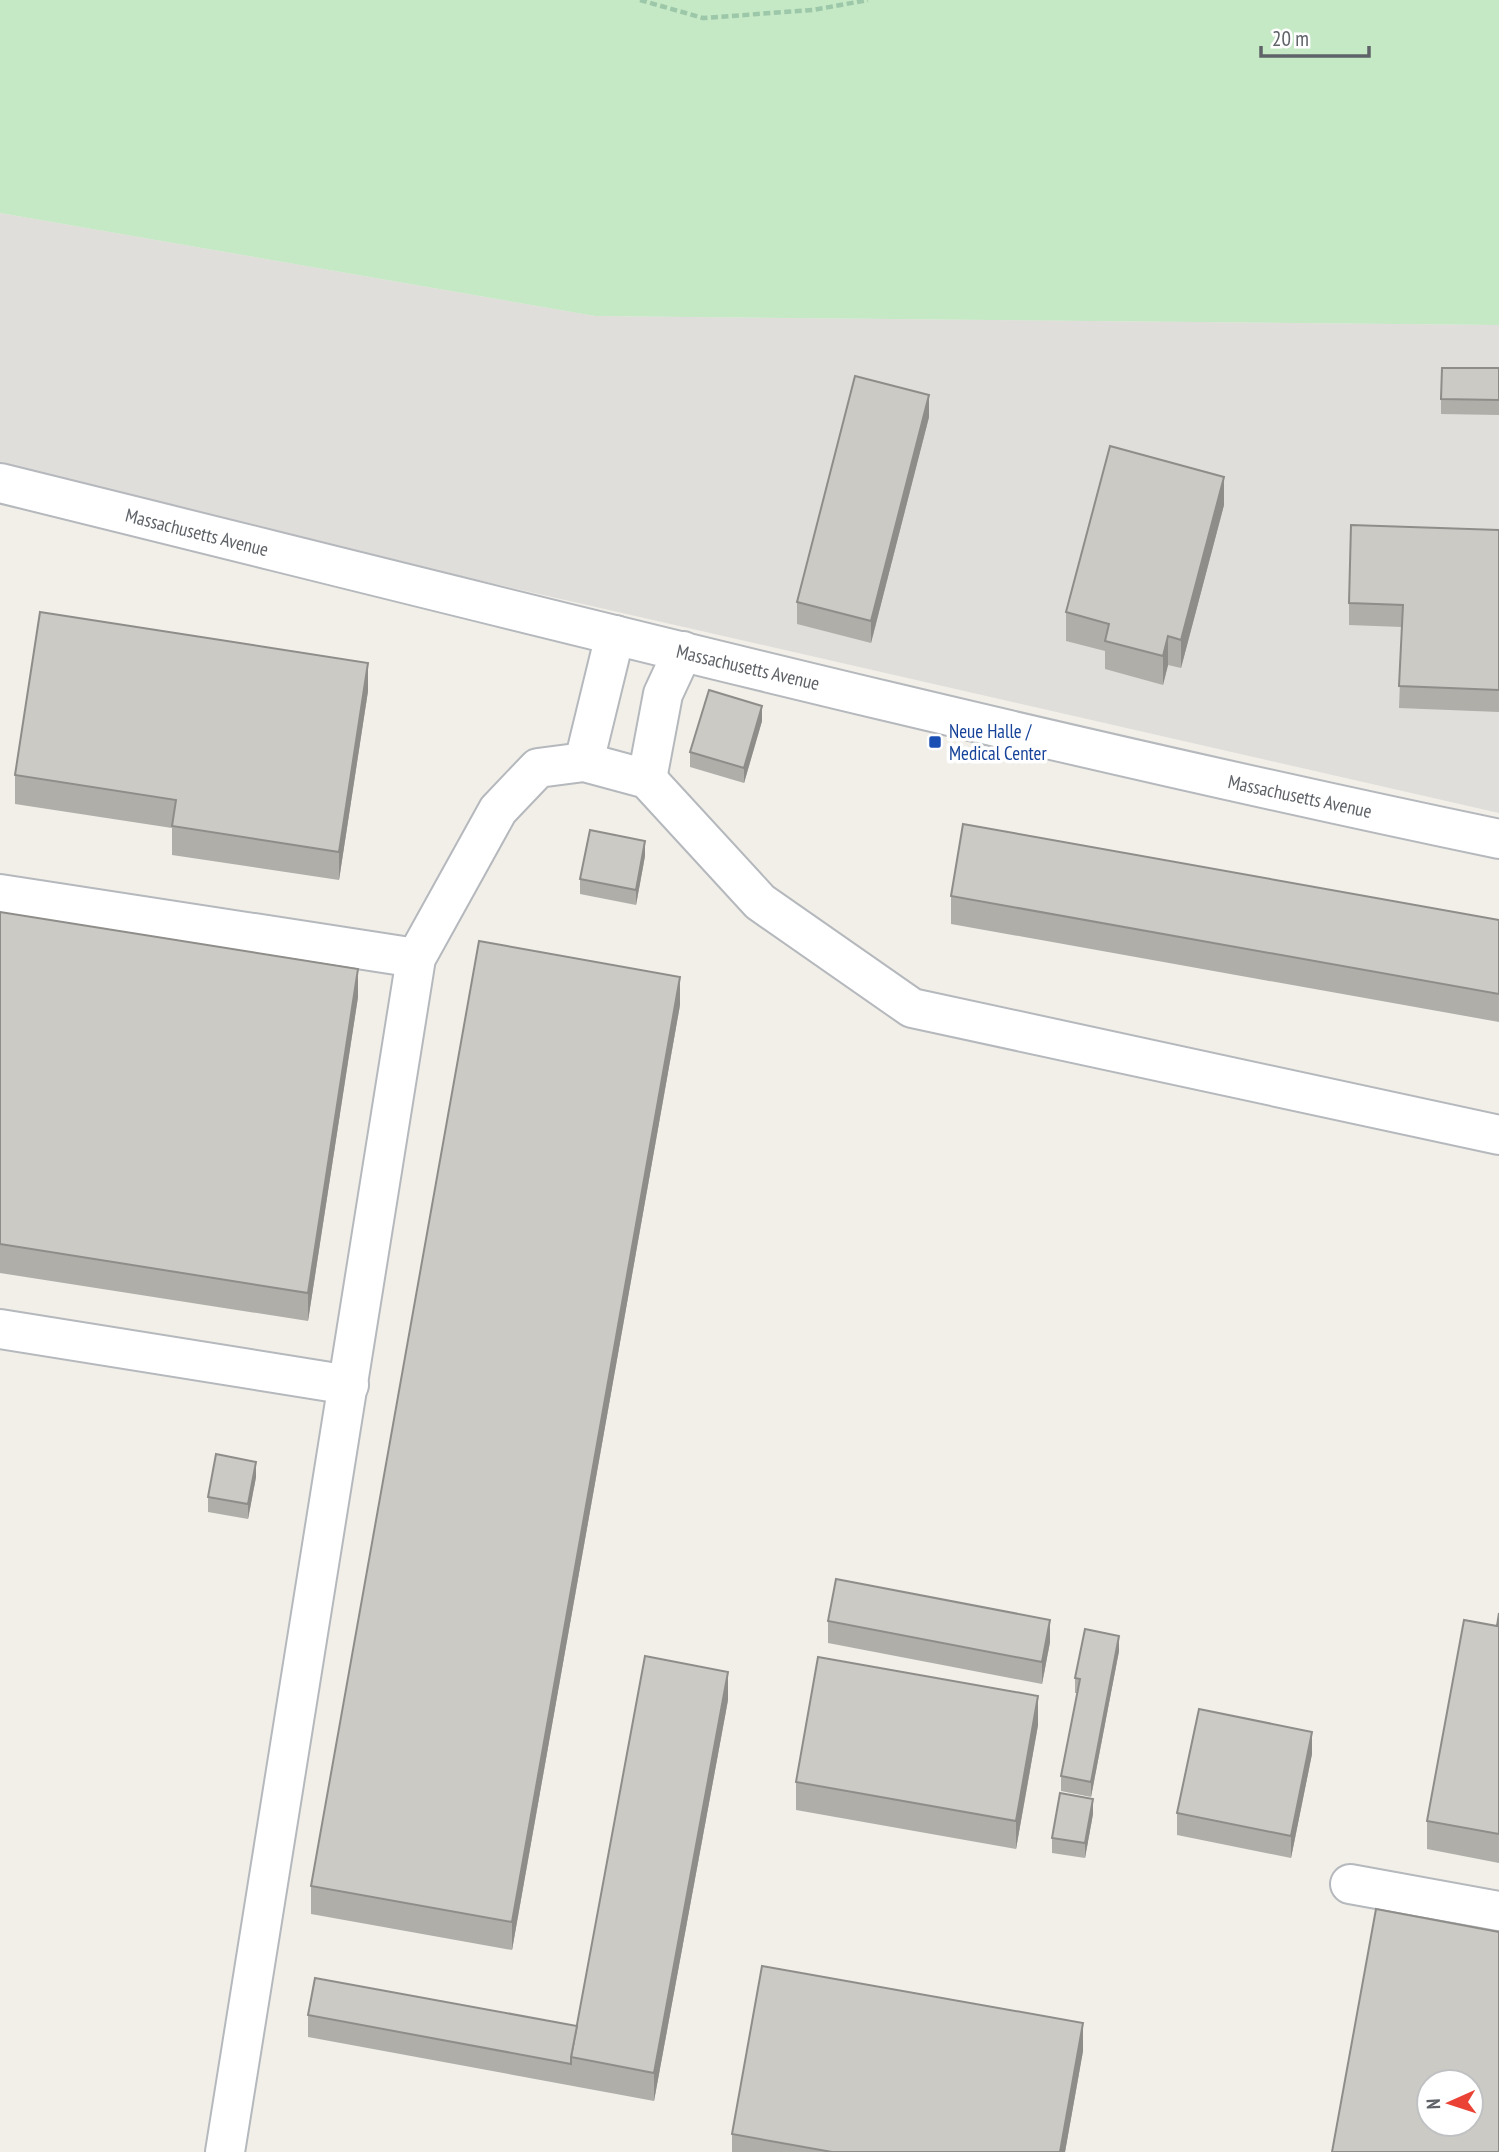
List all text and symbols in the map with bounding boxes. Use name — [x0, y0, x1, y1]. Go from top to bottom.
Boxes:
scale bar — [1261, 14, 1370, 58]
text: 20 m — [1272, 25, 1309, 52]
street label: Massachusetts Avenue — [123, 503, 271, 561]
street label: Massachusetts Avenue — [674, 639, 822, 695]
place label: Neue Halle / Medical Center — [949, 719, 1047, 765]
marker: Neue Halle / Medical Center — [927, 734, 943, 750]
street label: Massachusetts Avenue — [1226, 769, 1374, 823]
north arrow — [1415, 2068, 1485, 2138]
text: N — [1421, 2098, 1445, 2110]

